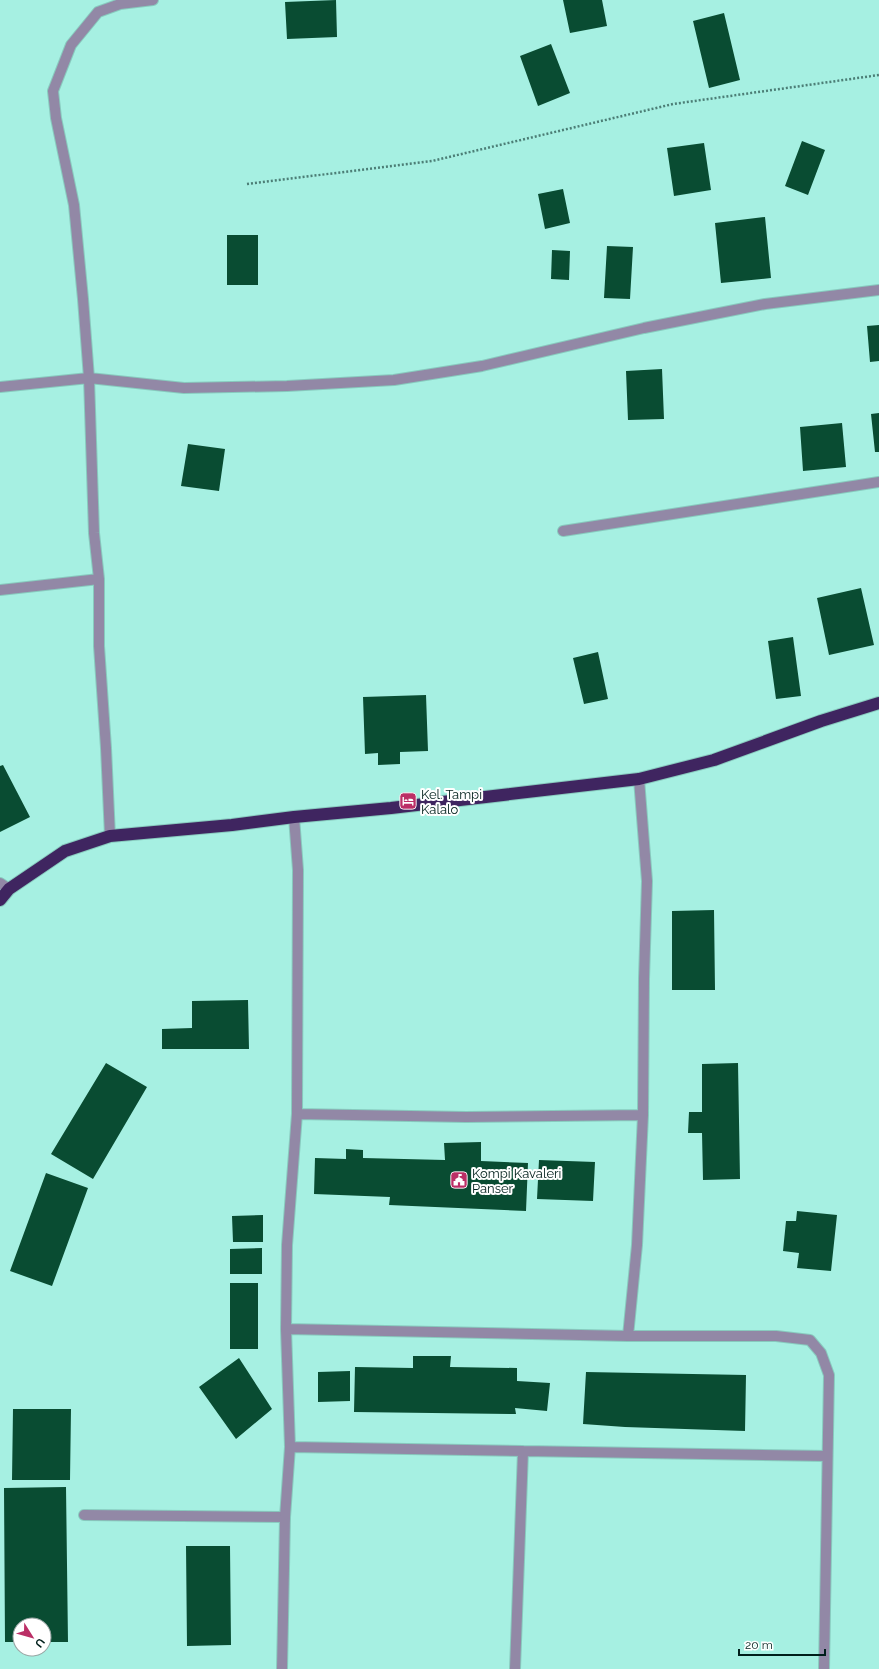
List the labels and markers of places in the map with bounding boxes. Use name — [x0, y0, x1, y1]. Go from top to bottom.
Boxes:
place label: Kel. Tampi Kalalo — [421, 787, 482, 817]
hotel icon: Kel. Tampi Kalalo — [398, 791, 418, 811]
place label: Kompi Kavaleri Panser — [472, 1166, 561, 1196]
public building icon: Kompi Kavaleri Panser — [449, 1170, 469, 1190]

